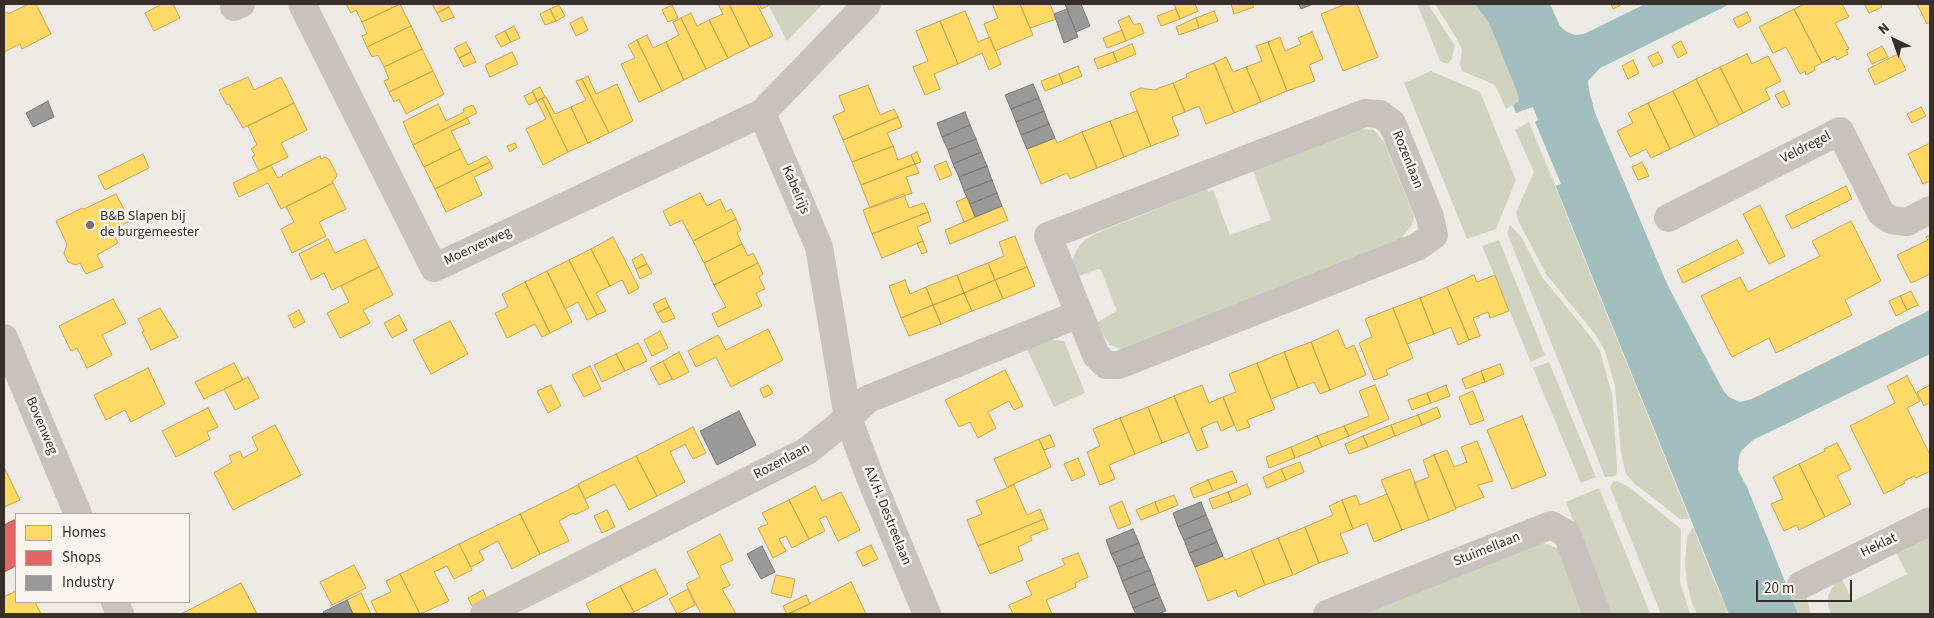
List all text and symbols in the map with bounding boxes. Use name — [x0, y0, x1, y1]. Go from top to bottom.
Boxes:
north arrow — [1869, 15, 1919, 65]
text: N — [1874, 18, 1894, 39]
street label: Veldregel — [1778, 128, 1834, 168]
street label: Rozenlaan — [1388, 129, 1426, 191]
street label: Kabelrijs — [777, 163, 813, 217]
place label: B&B Slapen bij de burgemeester — [100, 209, 199, 242]
marker: B&B Slapen bij de burgemeester — [84, 219, 96, 231]
street label: Moerverweg — [442, 224, 514, 270]
street label: Bovenweg — [21, 395, 61, 457]
street label: Rozenlaan — [751, 440, 813, 484]
street label: A.V.H. Destreelaan — [860, 464, 914, 568]
legend — [15, 513, 190, 603]
text: Homes — [62, 522, 106, 543]
street label: Stuimellaan — [1451, 529, 1523, 571]
street label: Heklat — [1858, 530, 1900, 562]
text: Shops — [62, 547, 101, 568]
scale bar — [1759, 570, 1855, 602]
text: Industry — [62, 572, 114, 593]
text: 20 m — [1764, 578, 1794, 599]

